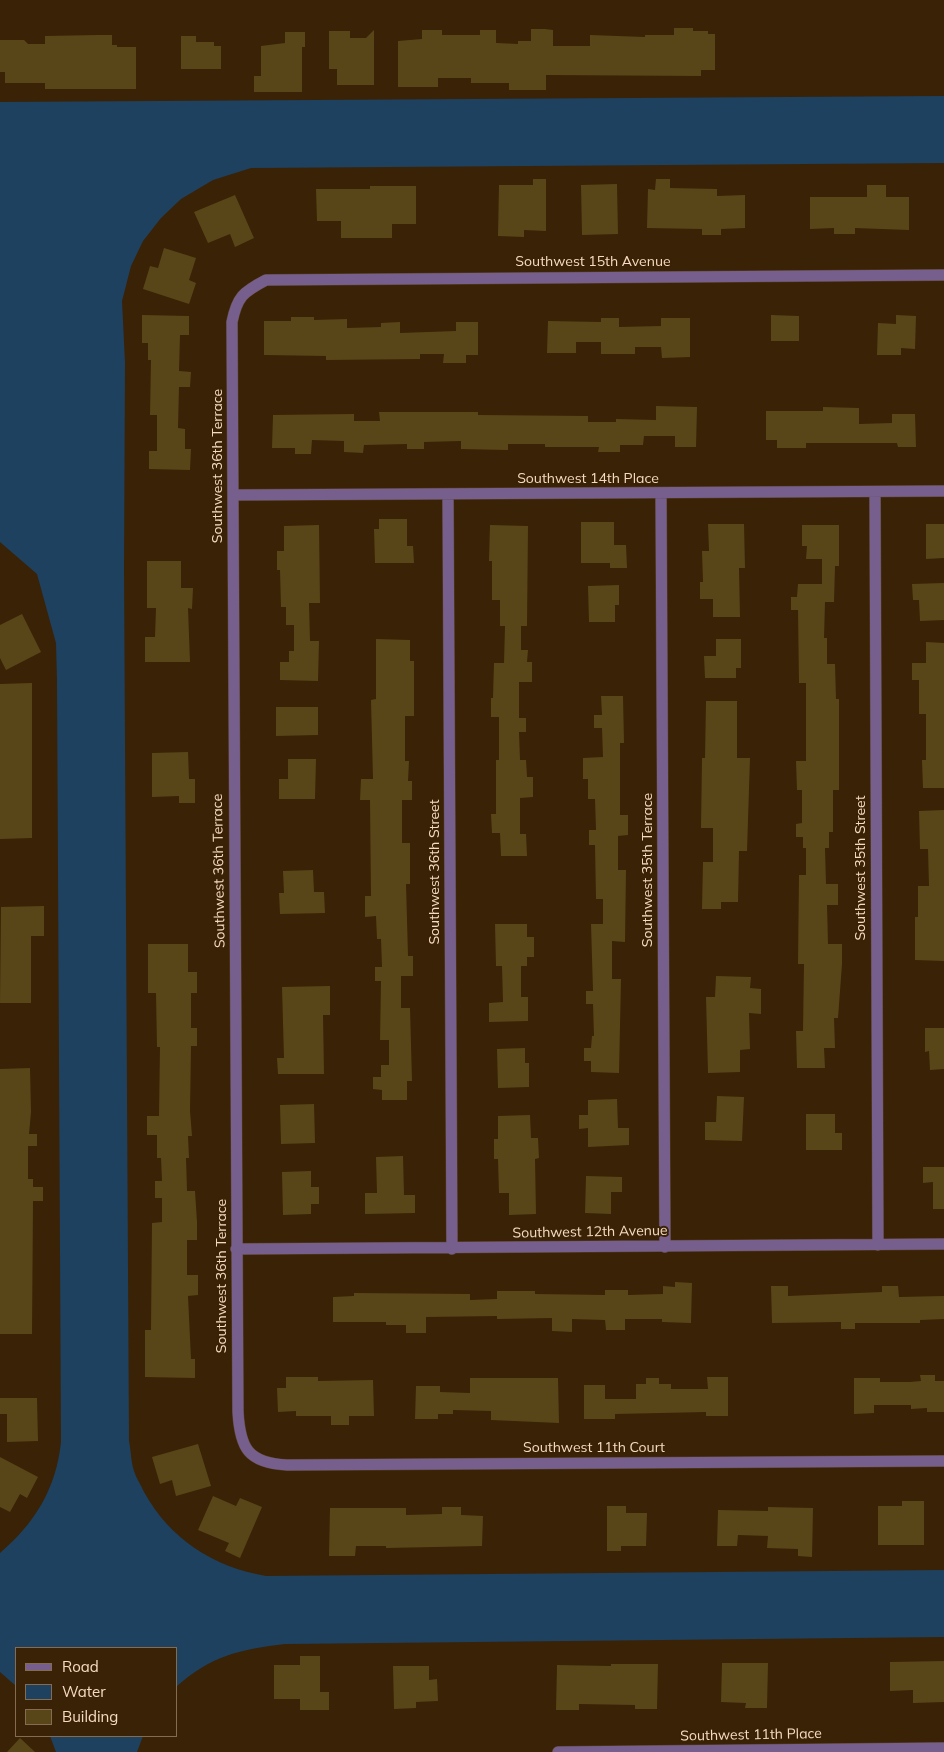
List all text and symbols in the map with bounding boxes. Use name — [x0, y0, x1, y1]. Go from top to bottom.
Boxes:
street label: Southwest 15th Avenue — [515, 254, 671, 270]
street label: Southwest 36th Terrace — [210, 389, 226, 543]
street label: Southwest 14th Place — [517, 471, 659, 487]
street label: Southwest 35th Terrace — [640, 793, 656, 947]
street label: Southwest 36th Terrace — [209, 794, 229, 948]
street label: Southwest 35th Street — [853, 795, 869, 941]
street label: Southwest 36th Street — [427, 799, 443, 945]
street label: Southwest 36th Terrace — [214, 1199, 230, 1353]
street label: Southwest 12th Avenue — [512, 1222, 668, 1242]
street label: Southwest 11th Court — [523, 1440, 665, 1456]
legend — [15, 1647, 178, 1737]
text: Road — [62, 1657, 99, 1676]
text: Water — [62, 1682, 106, 1701]
text: Building — [62, 1707, 118, 1726]
street label: Southwest 11th Place — [680, 1725, 822, 1745]

